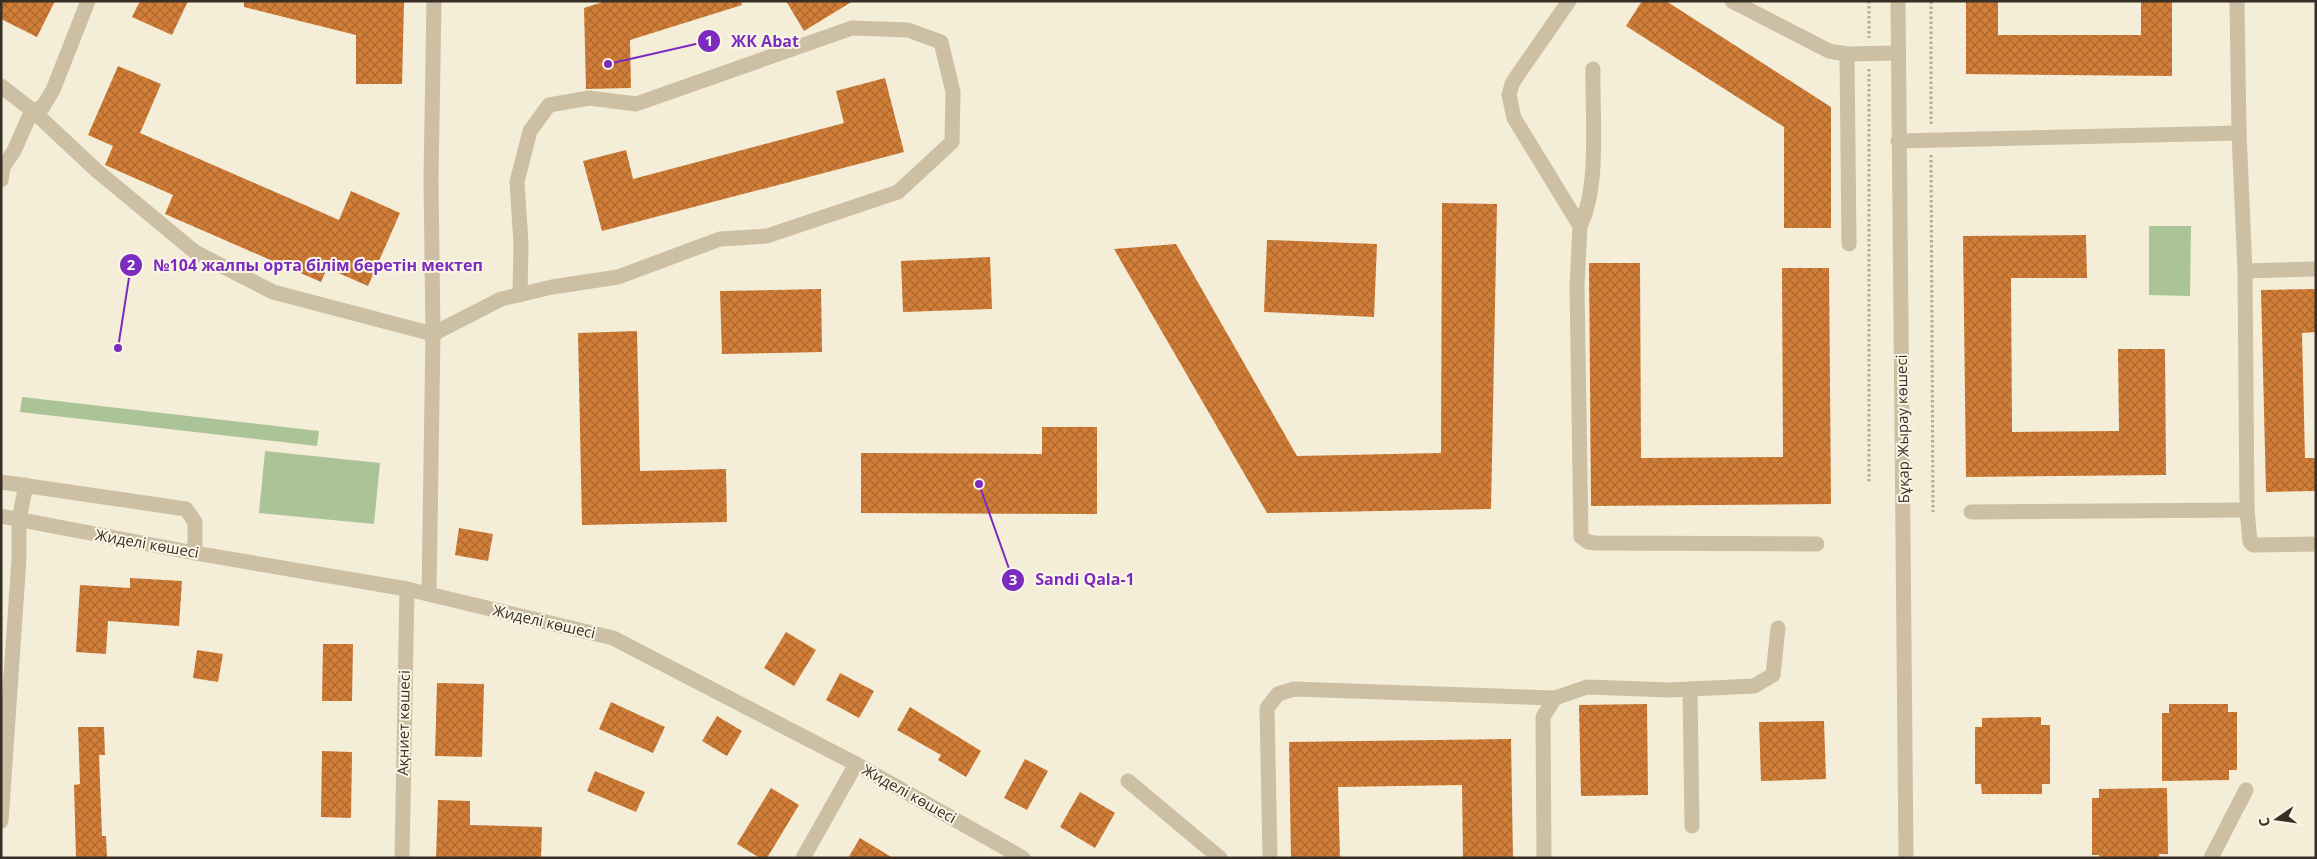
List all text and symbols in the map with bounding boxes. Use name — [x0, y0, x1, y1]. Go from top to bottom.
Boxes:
callout: ЖК Abat — [696, 26, 809, 57]
text: 1 — [705, 30, 713, 50]
text: ЖК Abat — [731, 30, 799, 52]
callout: №104 жалпы орта білім беретін мектеп — [119, 249, 493, 280]
text: 2 — [127, 254, 136, 274]
text: №104 жалпы орта білім беретін мектеп — [153, 254, 483, 276]
street label: Бұқар Жырау көшесі — [1891, 354, 1913, 504]
street label: Жиделі көшесі — [94, 524, 201, 562]
callout: Sandi Qala-1 — [1001, 564, 1145, 595]
text: Sandi Qala-1 — [1035, 568, 1135, 590]
text: 3 — [1009, 569, 1017, 589]
street label: Жиделі көшесі — [491, 599, 598, 643]
street label: Ақниет көшесі — [392, 670, 414, 776]
street label: Жиделі көшесі — [859, 759, 960, 827]
north arrow — [2252, 794, 2302, 844]
text: С — [2254, 815, 2274, 829]

